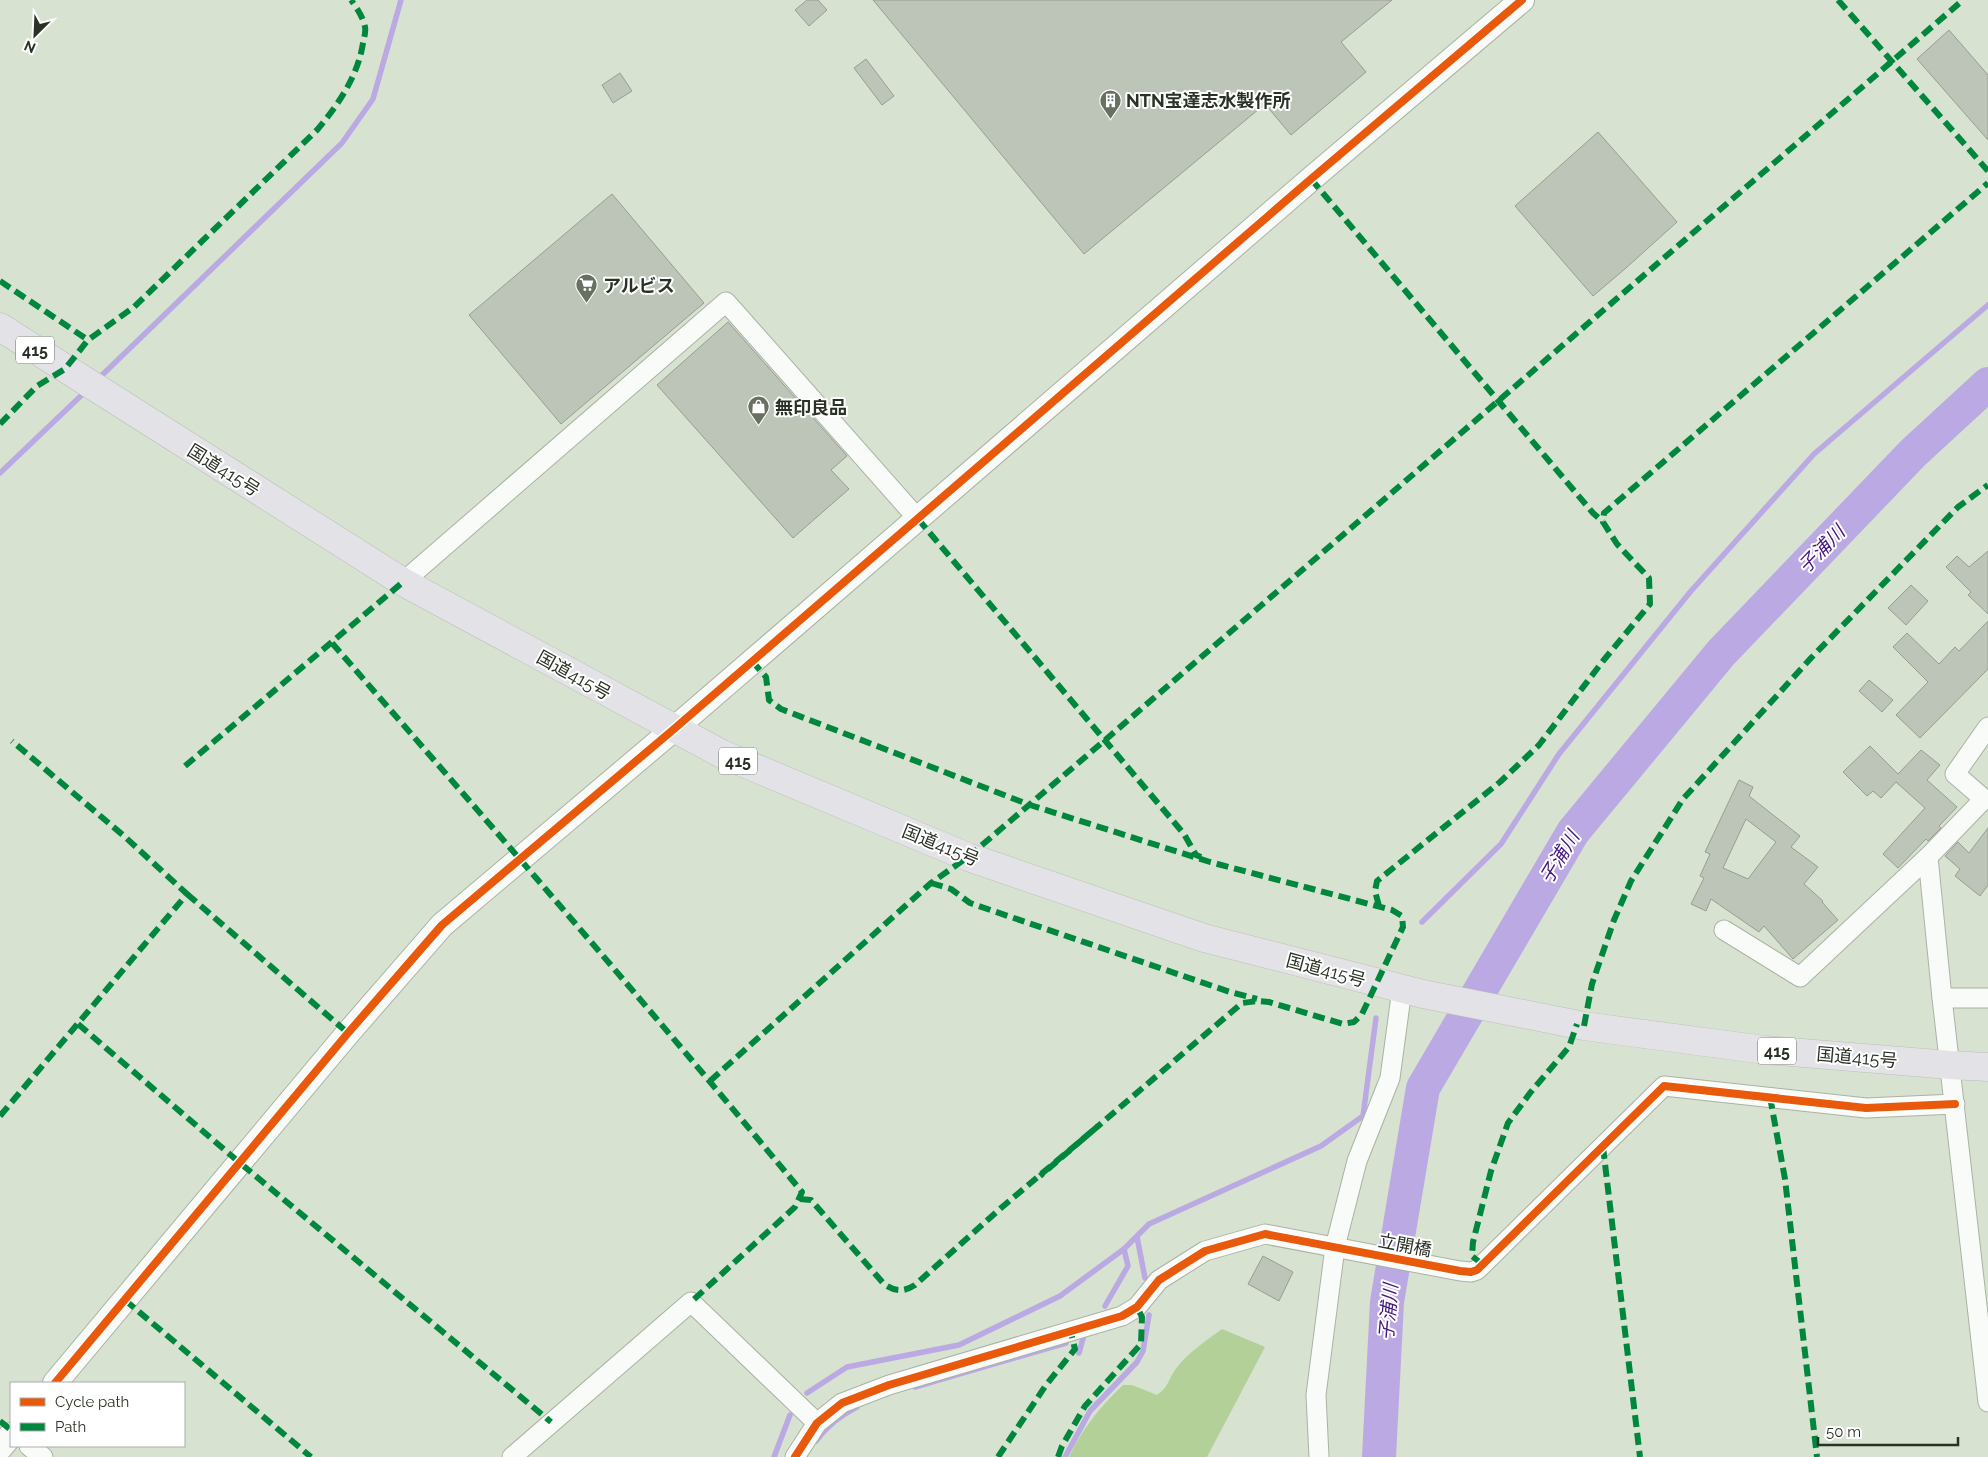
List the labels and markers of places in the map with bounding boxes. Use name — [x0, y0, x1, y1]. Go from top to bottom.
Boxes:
building icon: NTN宝達志水製作所 — [1098, 88, 1122, 119]
place label: NTN宝達志水製作所 — [1126, 90, 1291, 111]
supermarket icon: アルビス — [575, 273, 599, 304]
place label: アルビス — [603, 275, 675, 296]
shop icon: 無印良品 — [747, 395, 771, 426]
place label: 無印良品 — [775, 397, 847, 418]

